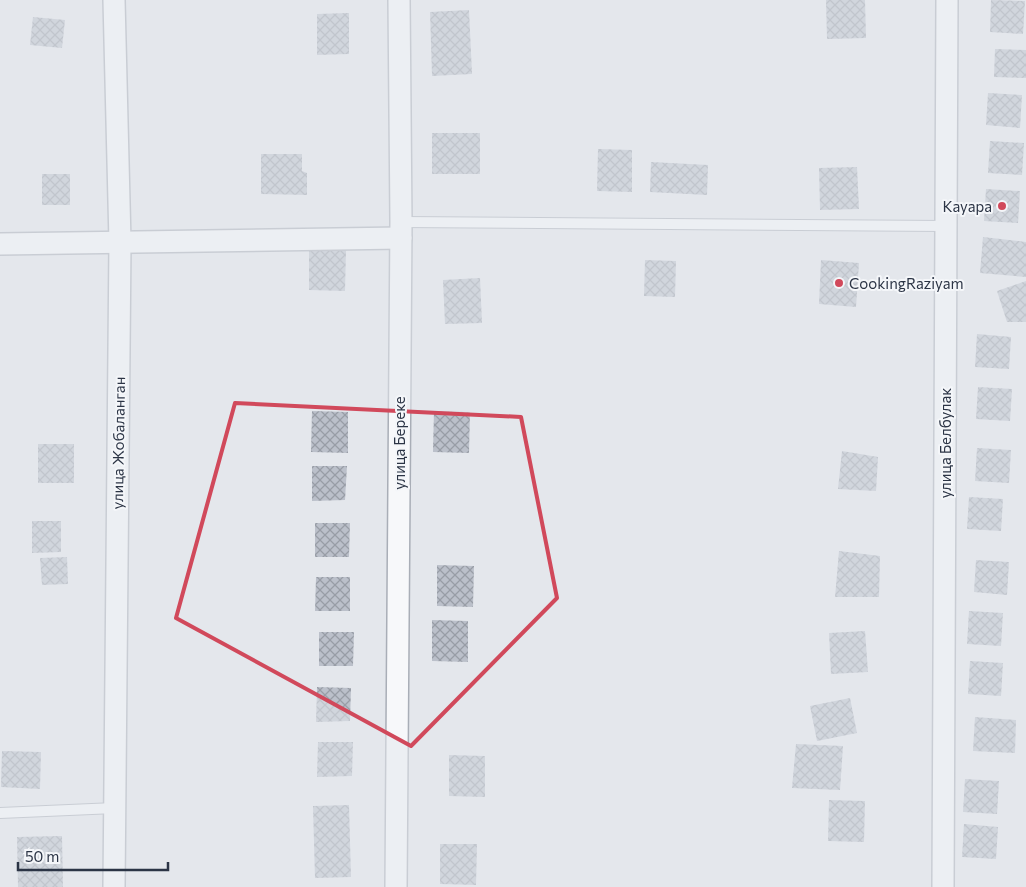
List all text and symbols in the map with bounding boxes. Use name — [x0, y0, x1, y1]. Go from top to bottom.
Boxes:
place label: Кауара — [942, 197, 992, 215]
marker: Кауара — [996, 200, 1008, 212]
place label: CookingRaziyam — [849, 274, 964, 292]
marker: CookingRaziyam — [833, 277, 845, 289]
street label: улица Жобаланган — [108, 377, 128, 509]
street label: улица Белбулак — [936, 388, 954, 498]
street label: улица Береке — [390, 396, 408, 490]
scale bar — [18, 840, 168, 872]
text: 50 m — [25, 847, 59, 865]

